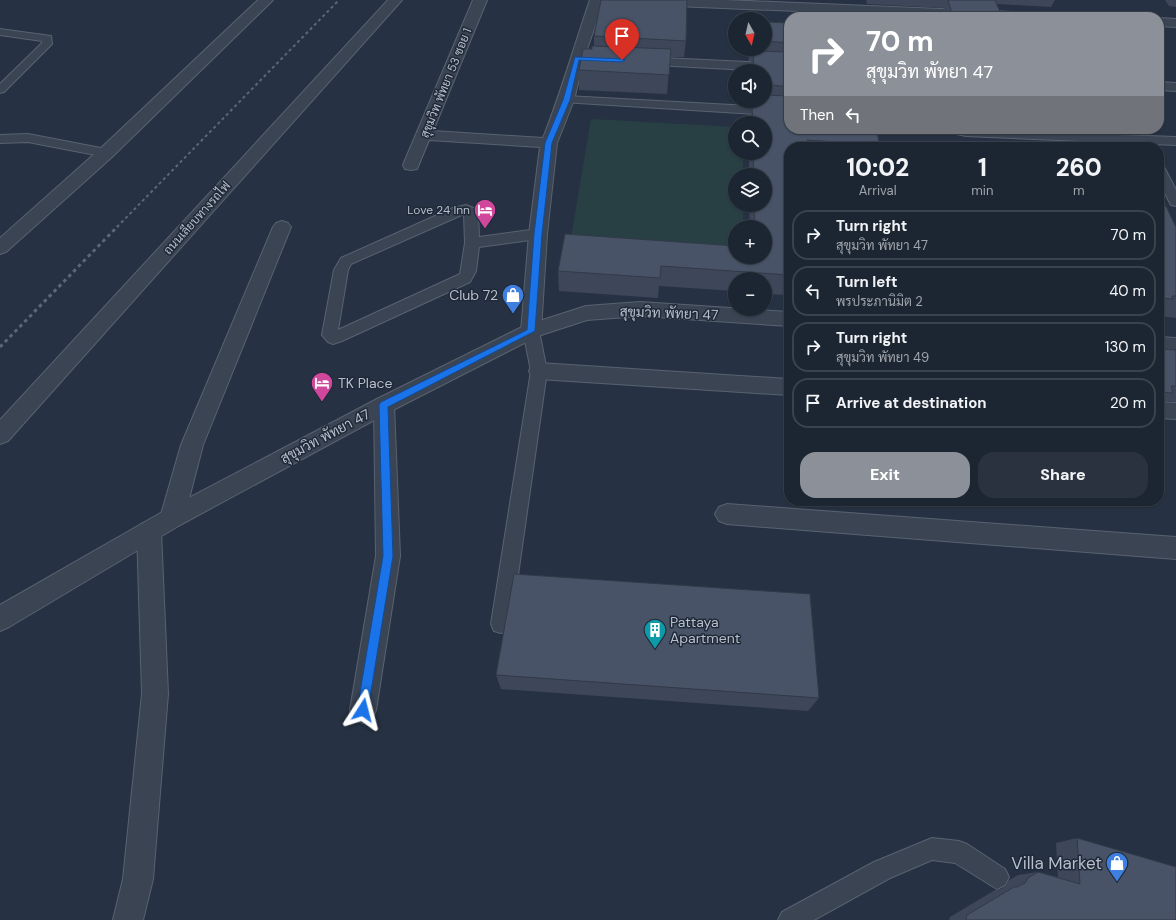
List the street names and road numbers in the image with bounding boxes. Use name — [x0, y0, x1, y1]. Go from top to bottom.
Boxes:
street label: สุขุมวิท พัทยา 53 ซอย 1 — [417, 26, 476, 141]
street label: ถนนเลียบทางรถไฟ — [160, 178, 234, 258]
street label: สุขุมวิท พัทยา 47 — [619, 302, 719, 325]
street label: สุขุมวิท พัทยา 47 — [277, 405, 373, 468]

